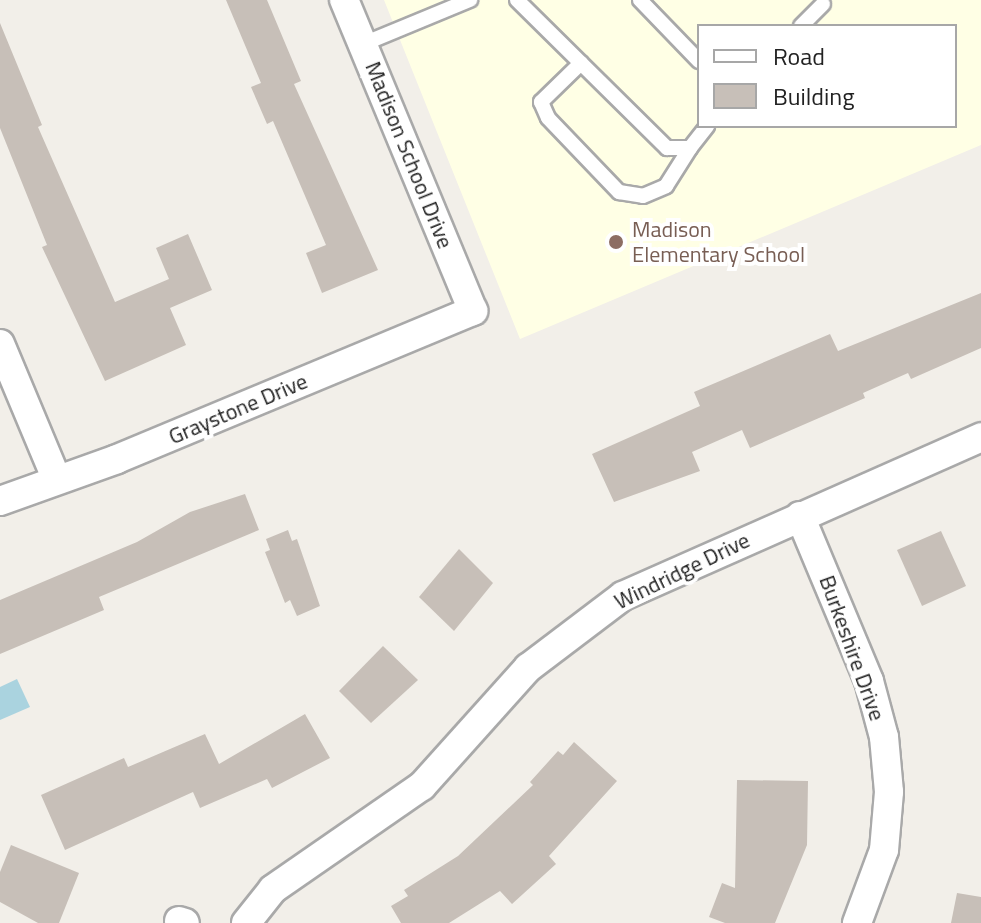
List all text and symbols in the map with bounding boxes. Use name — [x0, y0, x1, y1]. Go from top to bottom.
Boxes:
legend — [697, 24, 957, 128]
text: Road — [773, 38, 825, 74]
street label: Madison School Drive — [359, 58, 459, 252]
text: Building — [773, 78, 855, 114]
place label: Madison Elementary School — [632, 216, 805, 268]
marker: Madison Elementary School — [607, 233, 625, 251]
street label: Graystone Drive — [165, 368, 311, 450]
street label: Windridge Drive — [610, 527, 754, 615]
street label: Burkeshire Drive — [814, 572, 890, 724]

